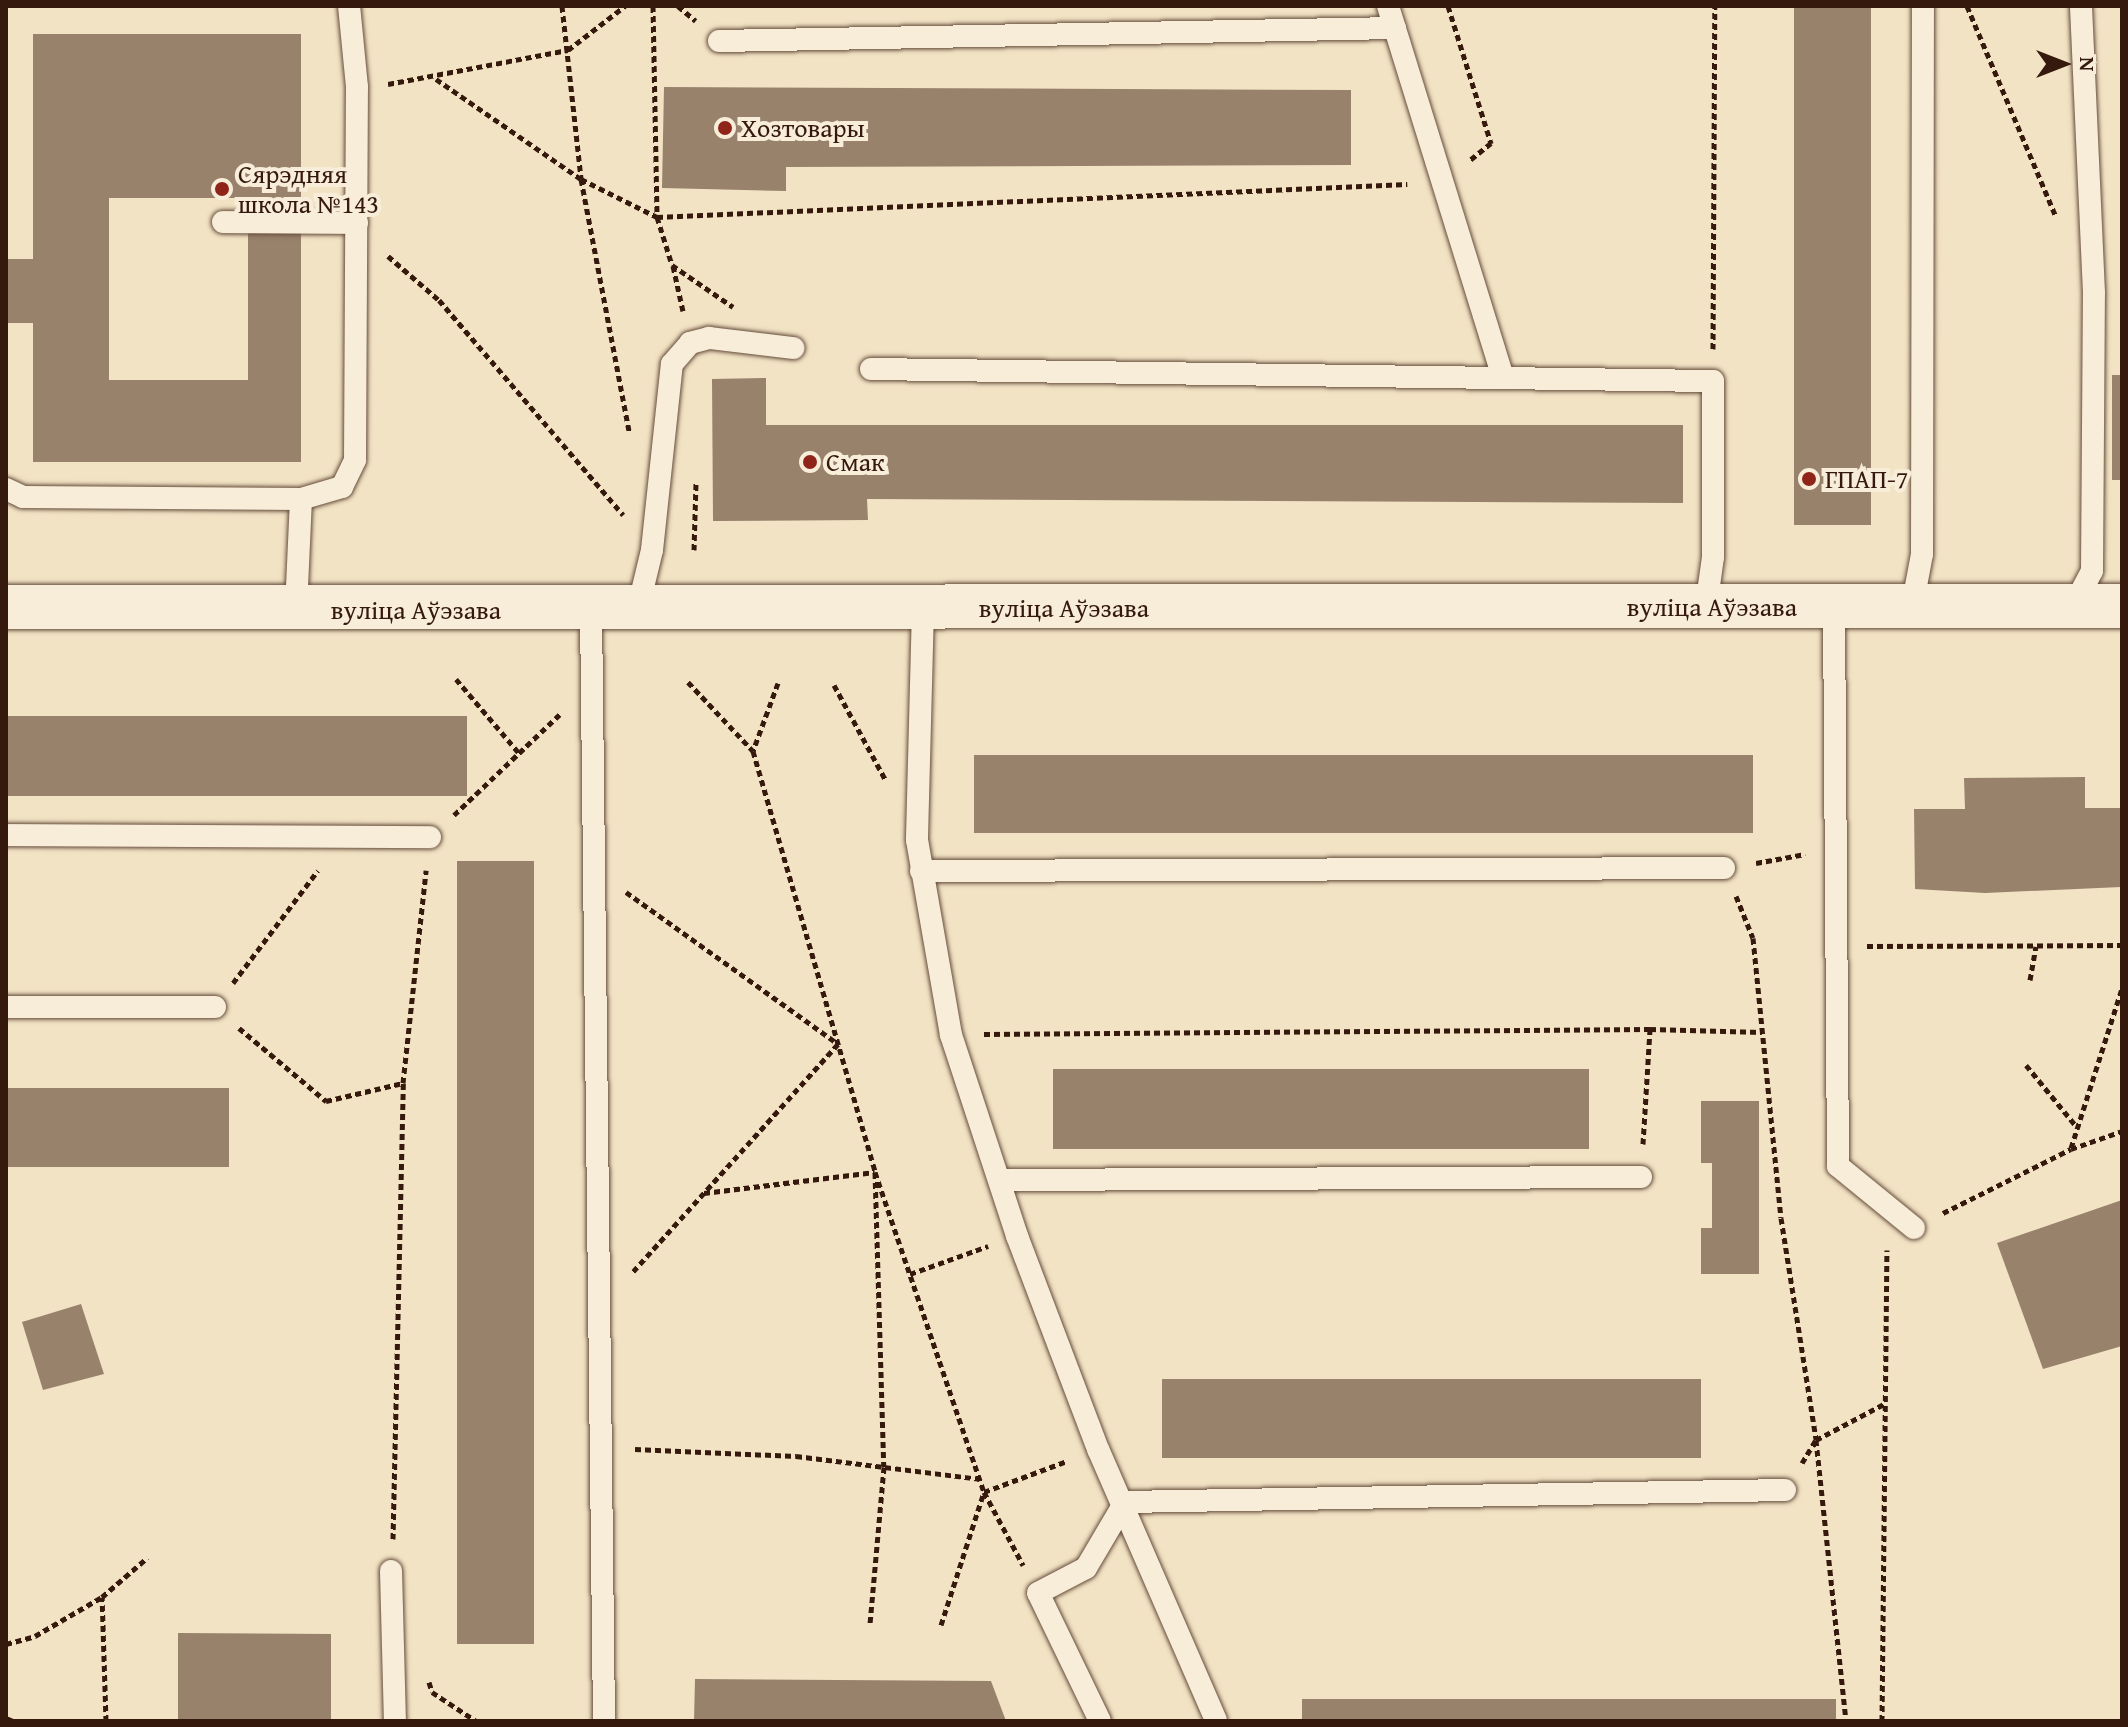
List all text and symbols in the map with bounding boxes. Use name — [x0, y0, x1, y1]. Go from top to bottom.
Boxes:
north arrow — [2024, 24, 2104, 104]
text: N — [2072, 57, 2104, 71]
place label: Хозтовары — [741, 112, 865, 144]
marker: Хозтовары — [716, 119, 734, 137]
place label: Сярэдняя школа №143 — [238, 158, 379, 220]
marker: Сярэдняя школа №143 — [213, 180, 231, 198]
place label: Смак — [826, 446, 885, 478]
marker: Смак — [801, 453, 819, 471]
place label: ГПАП-7 — [1825, 463, 1908, 495]
marker: ГПАП-7 — [1800, 470, 1818, 488]
street label: вуліца Аўэзава — [1627, 591, 1797, 623]
street label: вуліца Аўэзава — [979, 592, 1149, 624]
street label: вуліца Аўэзава — [331, 594, 501, 626]

